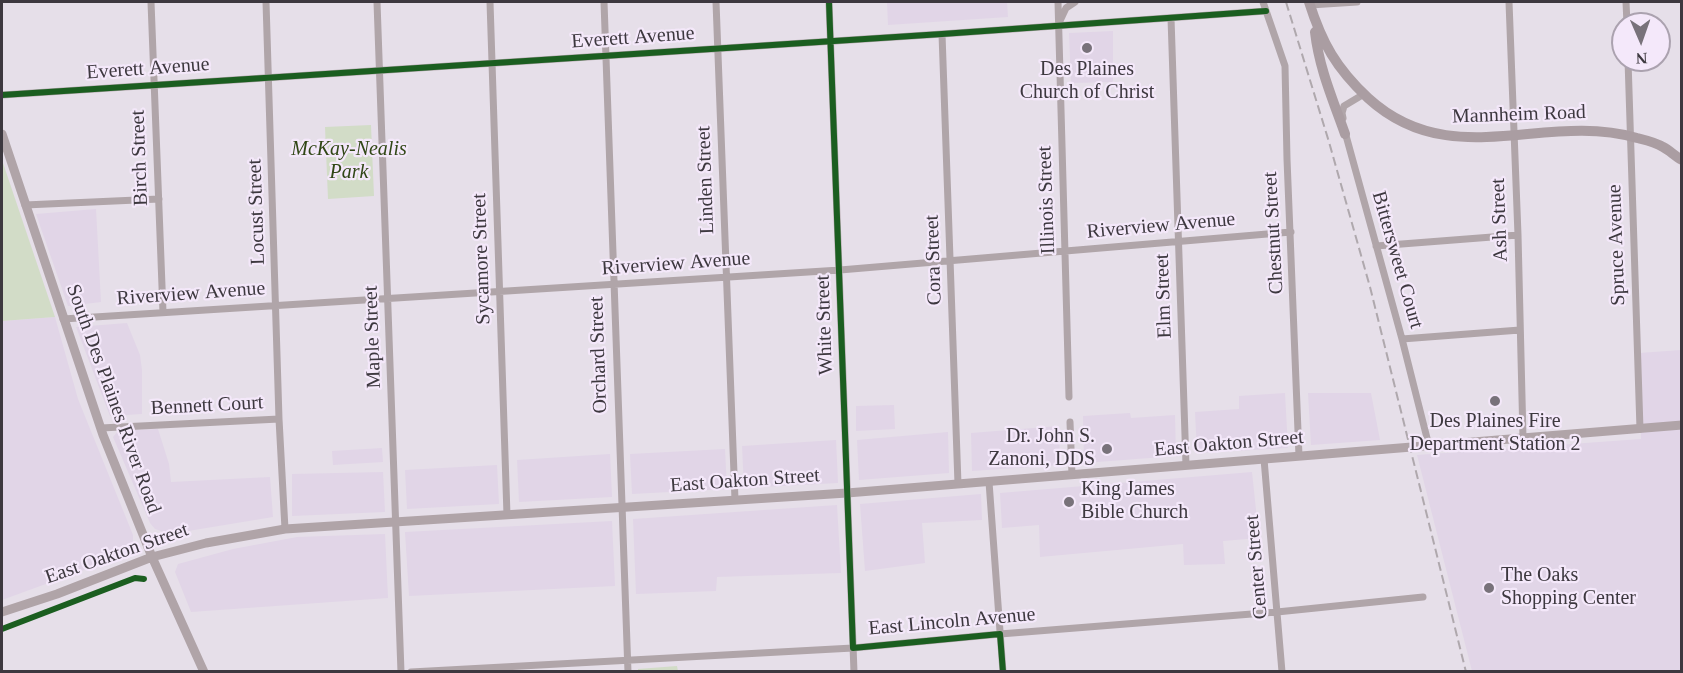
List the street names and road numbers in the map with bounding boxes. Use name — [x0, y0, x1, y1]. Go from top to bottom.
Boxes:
street label: Everett Avenue — [571, 22, 695, 54]
street label: Everett Avenue — [86, 53, 210, 85]
street label: Mannheim Road — [1452, 101, 1586, 129]
street label: Birch Street — [126, 110, 154, 206]
street label: Linden Street — [692, 125, 720, 235]
street label: Illinois Street — [1033, 145, 1061, 255]
street label: Locust Street — [243, 159, 271, 265]
street label: Chestnut Street — [1259, 171, 1289, 295]
street label: Ash Street — [1487, 178, 1513, 262]
street label: Spruce Avenue — [1603, 184, 1631, 306]
street label: Bittersweet Court — [1366, 189, 1428, 331]
street label: Sycamore Street — [468, 193, 496, 325]
street label: Riverview Avenue — [1086, 208, 1236, 244]
street label: Cora Street — [920, 214, 948, 306]
street label: Riverview Avenue — [601, 247, 751, 281]
street label: Elm Street — [1151, 253, 1177, 339]
street label: White Street — [811, 274, 839, 376]
street label: Riverview Avenue — [116, 277, 266, 311]
street label: South Des Plaines River Road — [60, 281, 166, 517]
street label: Maple Street — [359, 285, 387, 389]
street label: Orchard Street — [585, 296, 613, 414]
street label: Bennett Court — [150, 391, 264, 421]
street label: East Oakton Street — [1153, 426, 1305, 462]
street label: East Oakton Street — [669, 464, 821, 498]
street label: Center Street — [1240, 514, 1274, 620]
street label: East Oakton Street — [42, 518, 192, 590]
street label: East Lincoln Avenue — [868, 603, 1036, 641]

